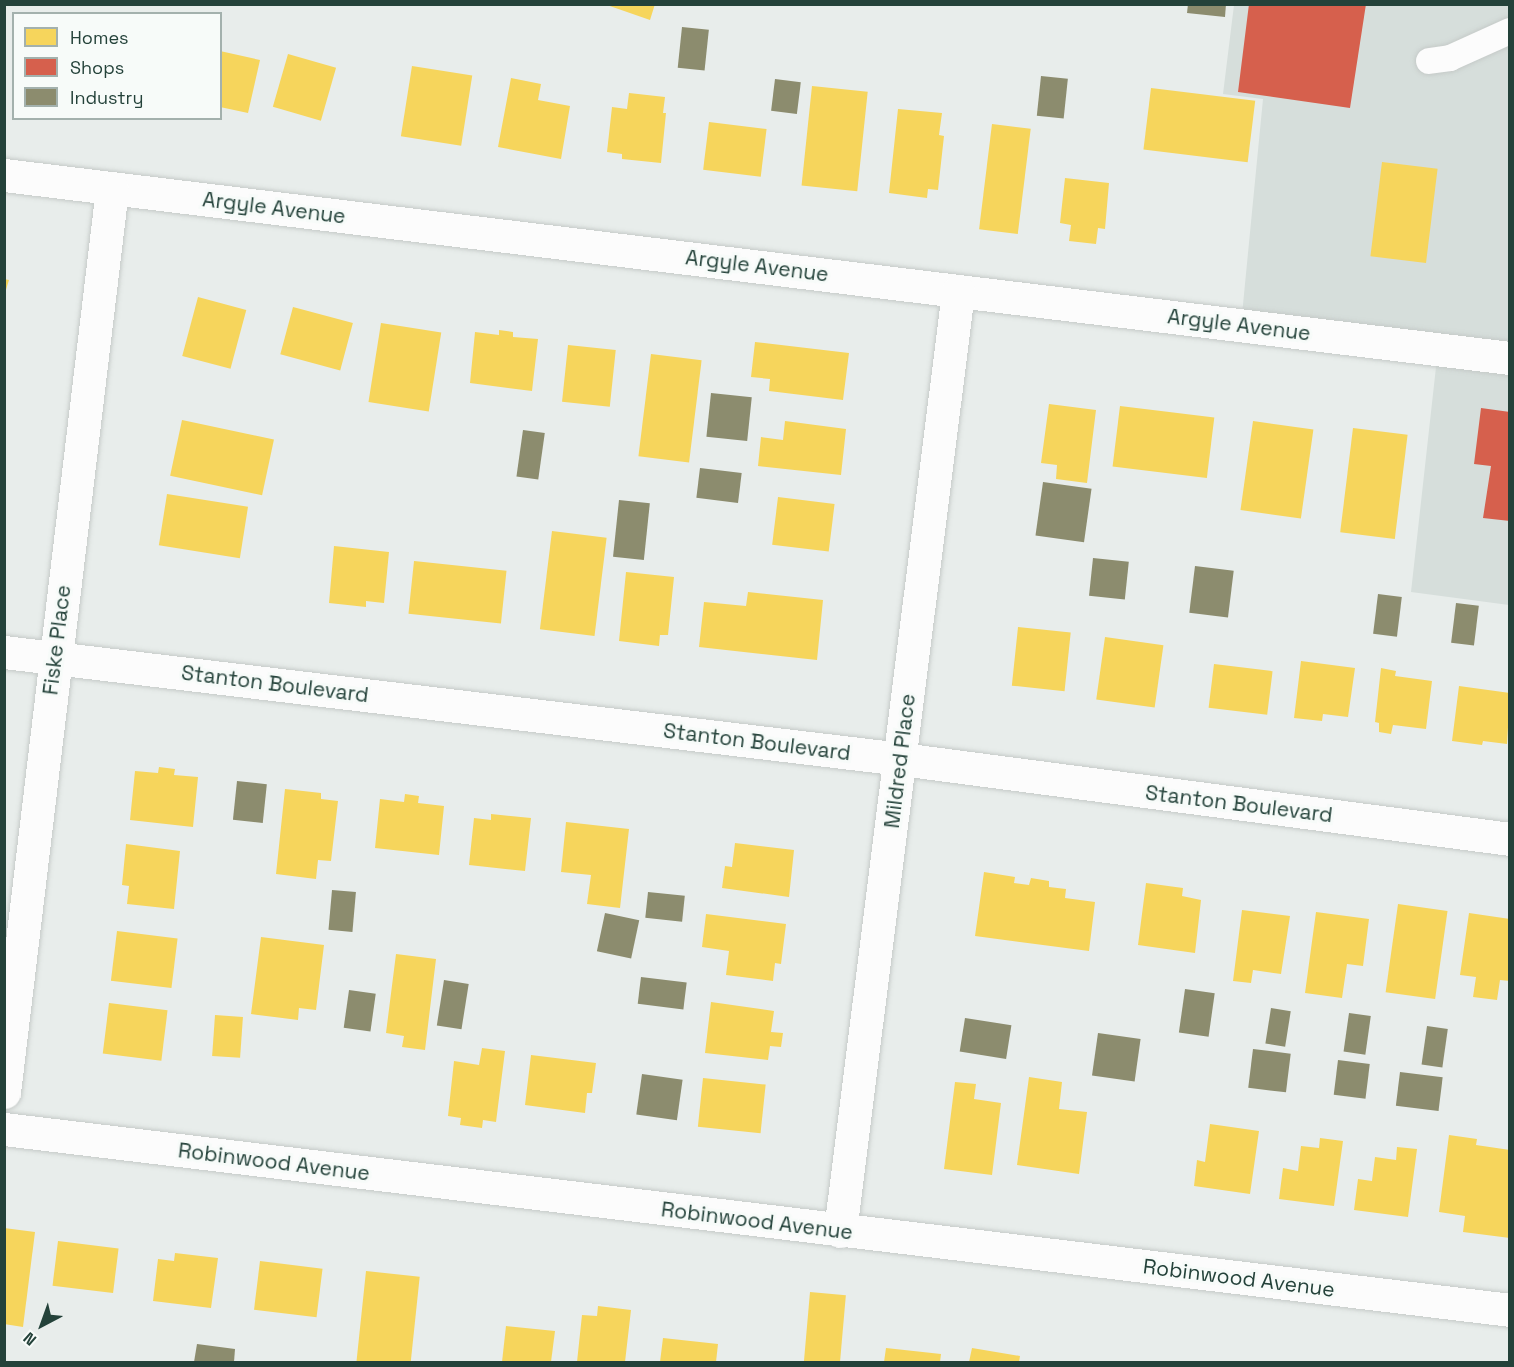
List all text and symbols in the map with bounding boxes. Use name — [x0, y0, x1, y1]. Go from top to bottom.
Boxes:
legend — [12, 12, 222, 120]
text: Homes — [70, 26, 129, 49]
text: Shops — [70, 56, 124, 79]
text: Industry — [70, 86, 143, 109]
street label: Argyle Avenue — [201, 187, 347, 229]
street label: Argyle Avenue — [684, 245, 830, 287]
street label: Argyle Avenue — [1166, 304, 1312, 346]
street label: Fiske Place — [38, 584, 76, 696]
street label: Stanton Boulevard — [180, 660, 370, 708]
street label: Mildred Place — [879, 692, 921, 830]
street label: Stanton Boulevard — [662, 718, 852, 766]
street label: Stanton Boulevard — [1144, 780, 1334, 828]
street label: Robinwood Avenue — [177, 1138, 371, 1186]
street label: Robinwood Avenue — [660, 1197, 854, 1245]
street label: Robinwood Avenue — [1142, 1254, 1336, 1302]
north arrow — [12, 1295, 72, 1355]
text: N — [19, 1328, 41, 1350]

